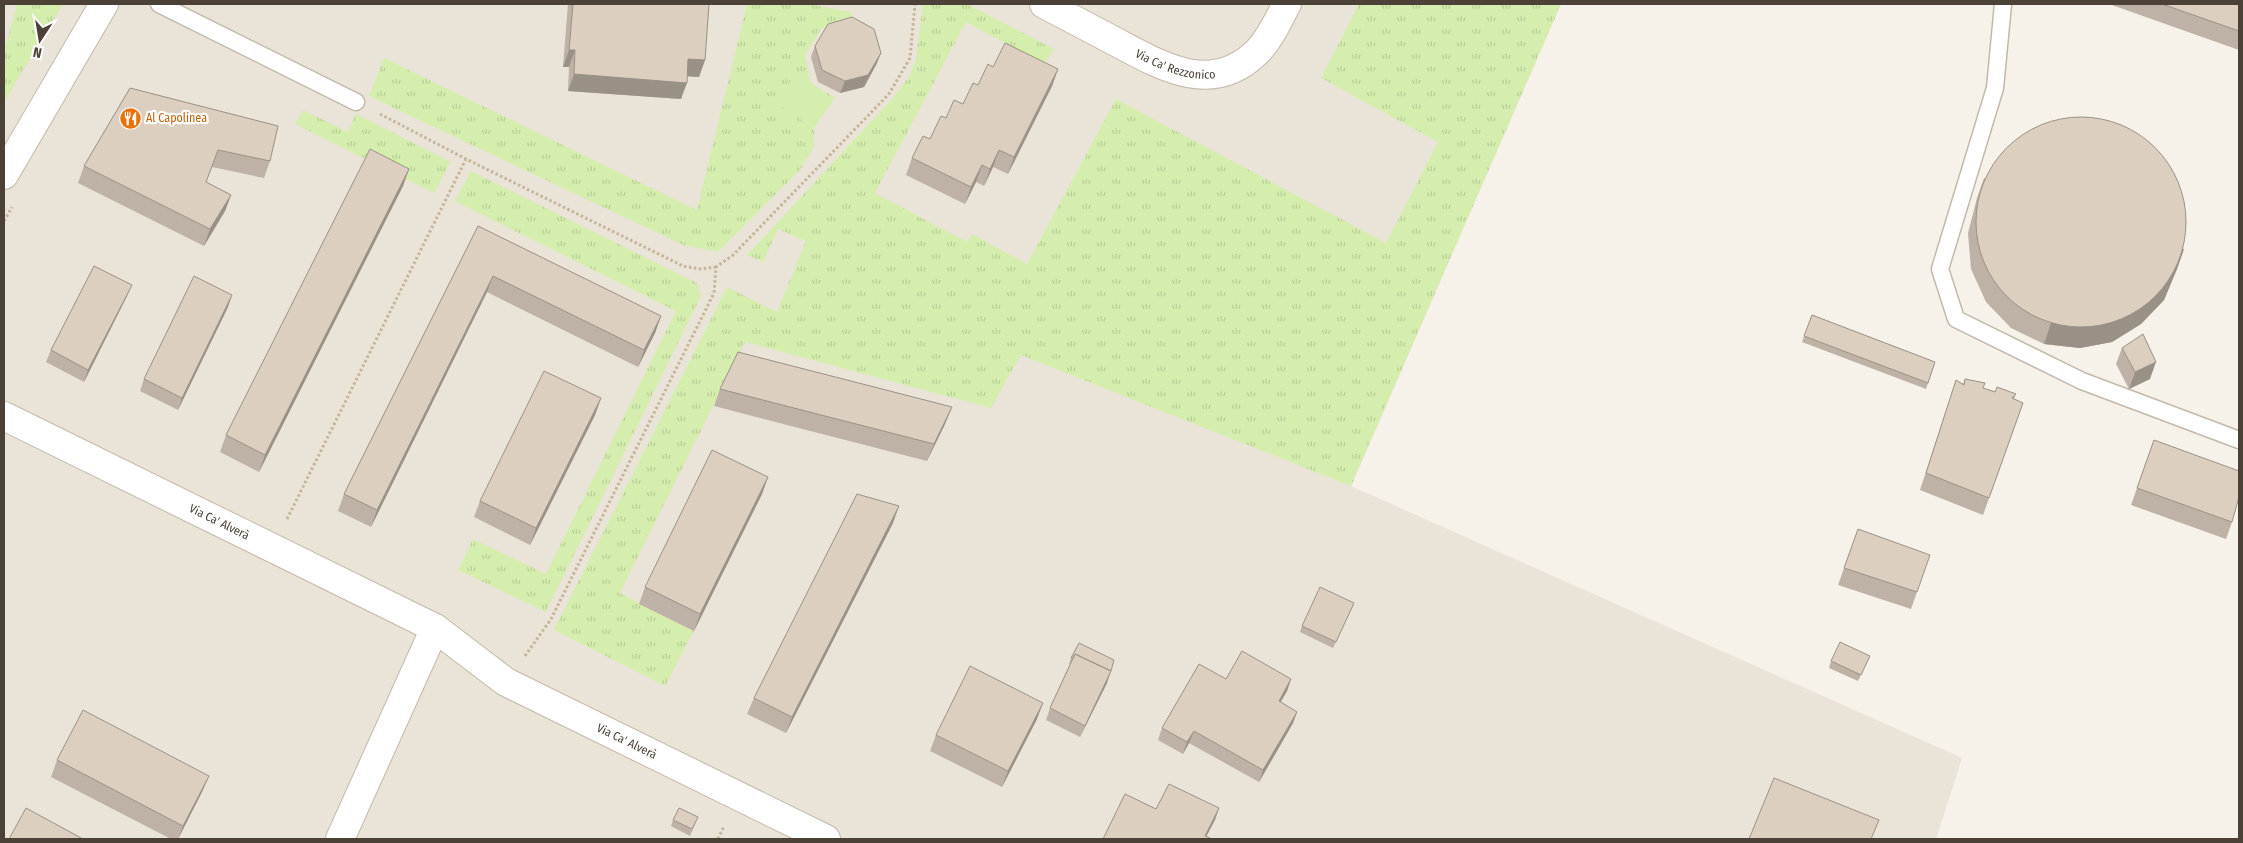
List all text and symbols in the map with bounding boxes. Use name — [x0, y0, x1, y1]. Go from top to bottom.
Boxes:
north arrow — [15, 15, 65, 65]
text: N — [32, 43, 43, 61]
street label: Via Ca' Rezzonico — [1133, 46, 1216, 82]
restaurant icon: Al Capolinea — [118, 106, 142, 130]
place label: Al Capolinea — [146, 111, 207, 125]
street label: Via Ca' Alverà — [187, 501, 252, 543]
street label: Via Ca' Alverà — [594, 721, 659, 762]

